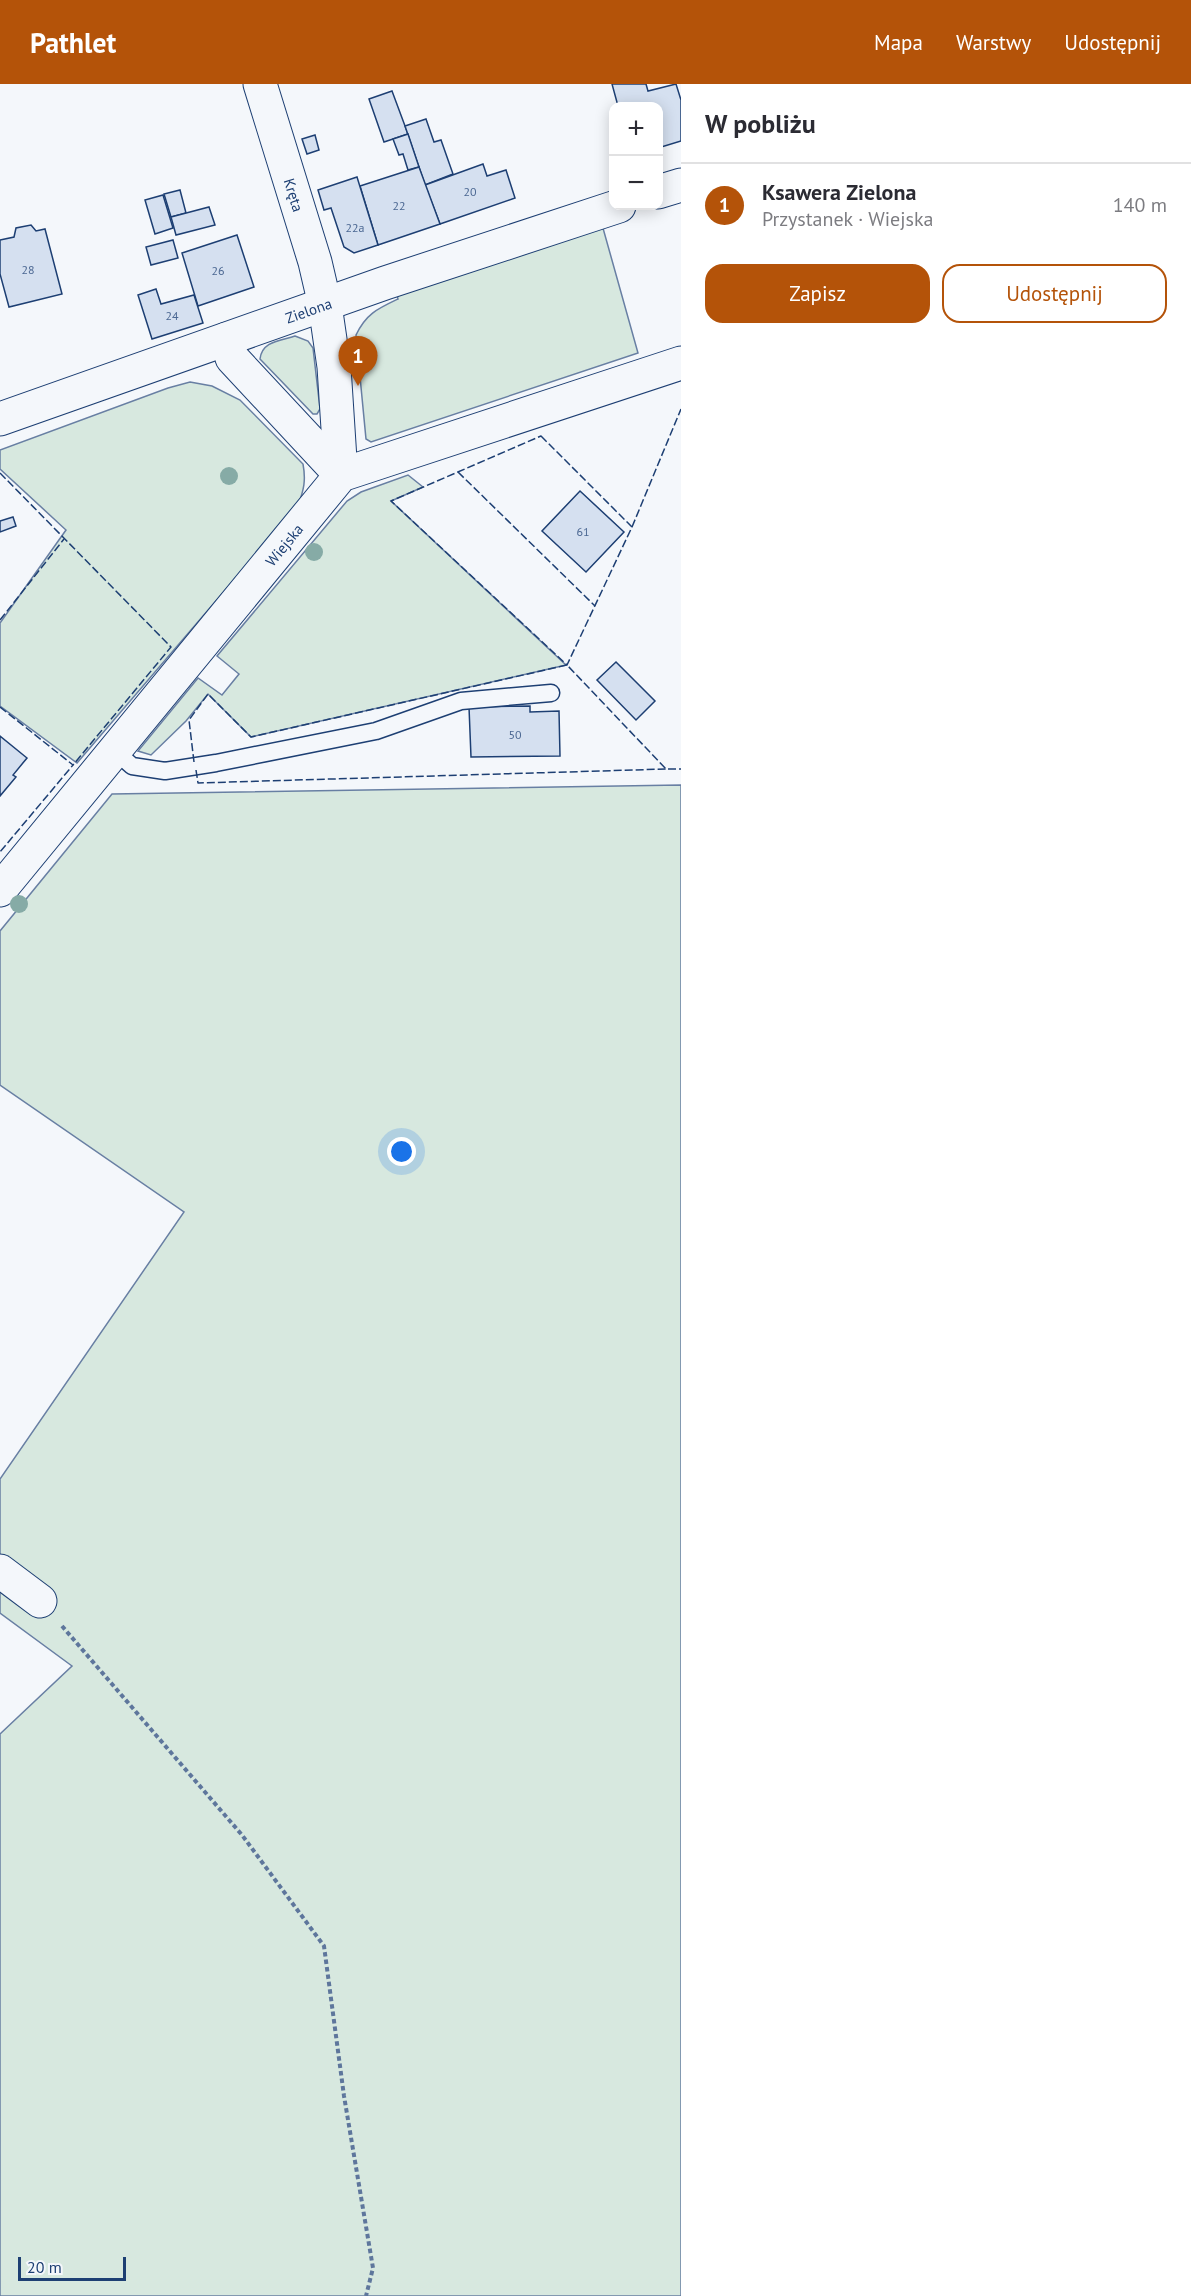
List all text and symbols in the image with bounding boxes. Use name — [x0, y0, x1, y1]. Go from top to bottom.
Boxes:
text: Pathlet — [30, 24, 116, 61]
text: Mapa — [874, 29, 923, 56]
text: Warstwy — [956, 29, 1031, 56]
text: Udostępnij — [1064, 29, 1161, 56]
map controls — [609, 102, 663, 210]
button: + — [609, 102, 663, 156]
text: W pobliżu — [705, 107, 816, 140]
button: − — [609, 156, 663, 210]
street label: Kręta — [280, 176, 308, 214]
text: Ksawera Zielona — [762, 178, 916, 206]
house number: 20 — [463, 184, 477, 199]
text: 1 — [719, 192, 730, 218]
text: 140 m — [1113, 192, 1167, 218]
house number: 22 — [392, 198, 406, 213]
text: Przystanek · Wiejska — [762, 206, 934, 232]
house number: 22a — [345, 220, 365, 235]
house number: 28 — [21, 262, 35, 277]
house number: 26 — [211, 263, 225, 278]
button: Zapisz — [705, 264, 930, 323]
button: Udostępnij — [942, 264, 1167, 323]
street label: Zielona — [283, 293, 334, 327]
house number: 24 — [165, 308, 179, 323]
pin: 1 — [338, 336, 378, 386]
street label: Wiejska — [261, 520, 307, 570]
house number: 61 — [576, 524, 590, 539]
house number: 50 — [508, 727, 522, 742]
your location — [387, 1137, 416, 1166]
scale bar — [18, 2254, 126, 2282]
text: 20 m — [27, 2257, 62, 2277]

